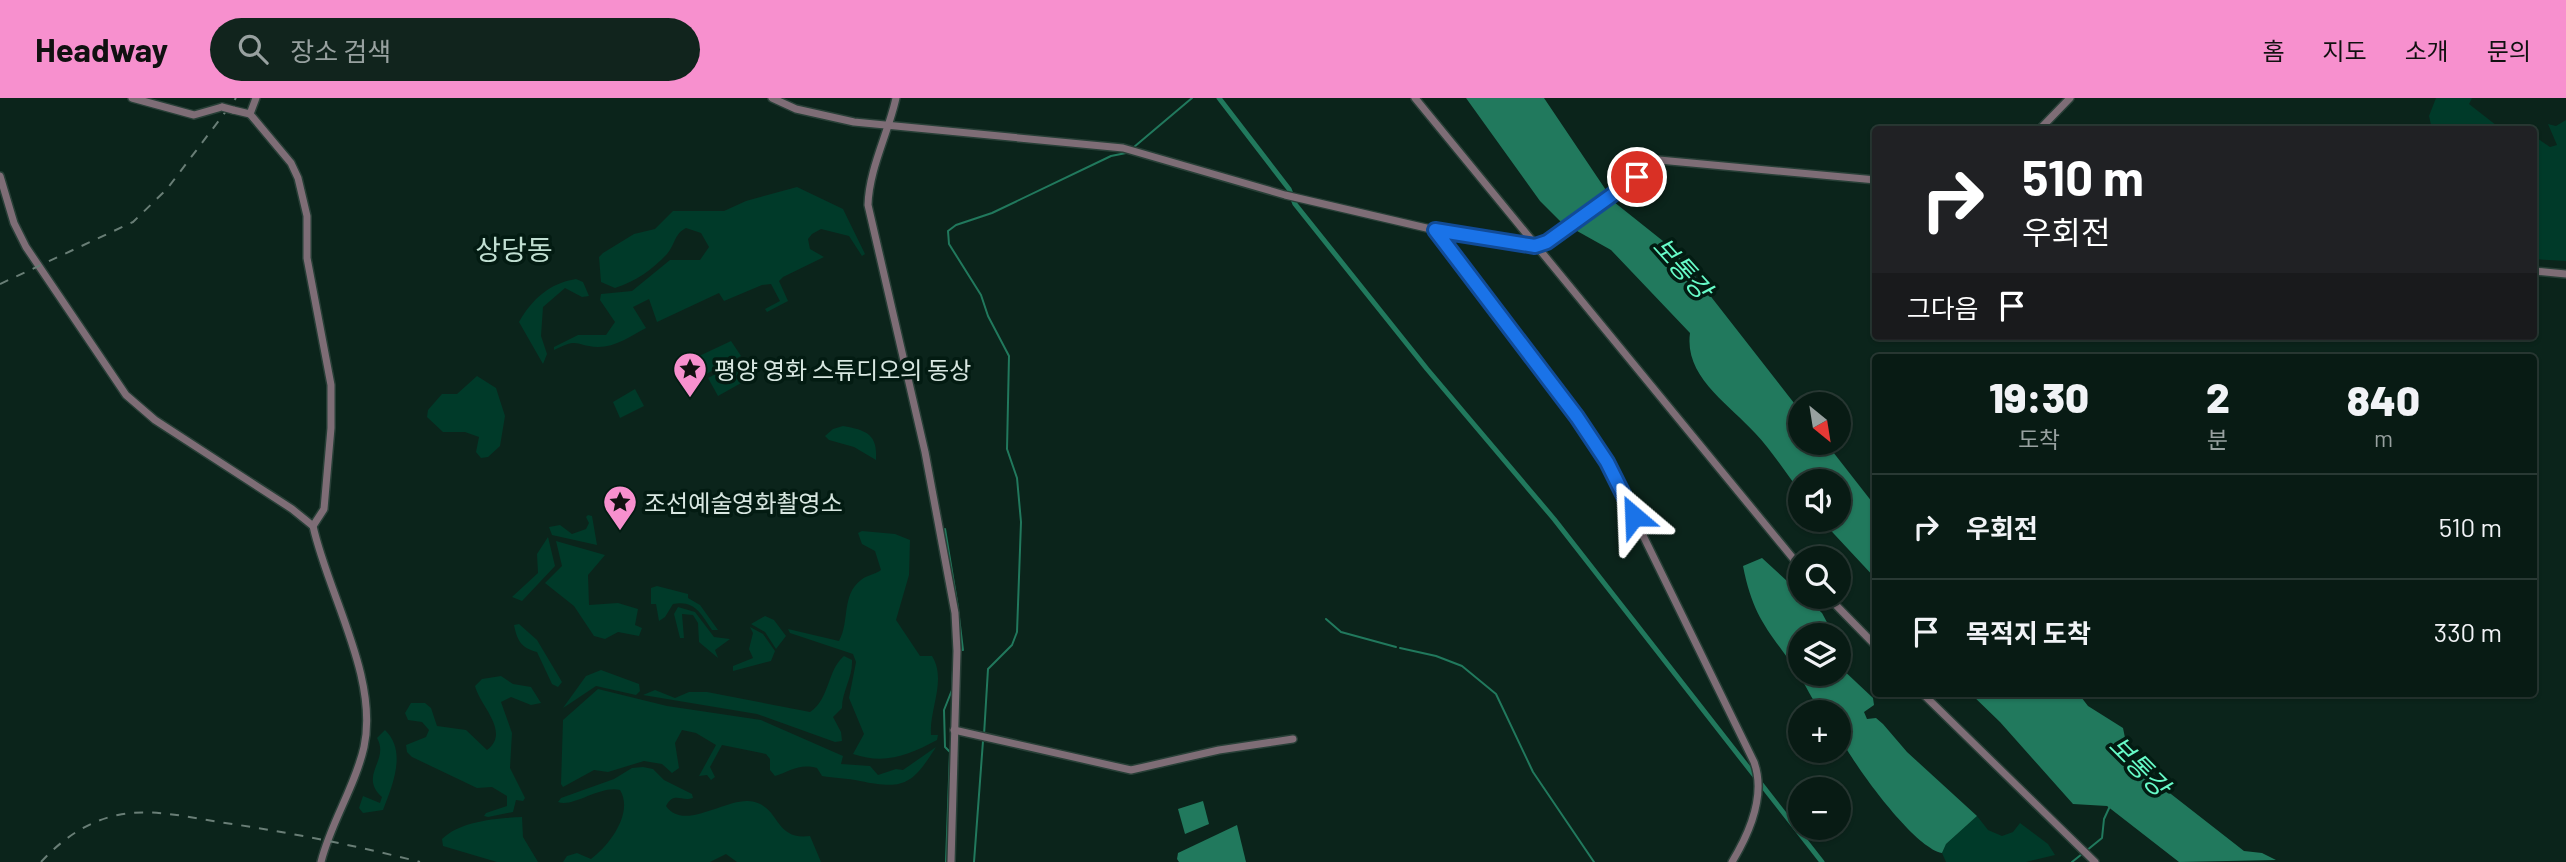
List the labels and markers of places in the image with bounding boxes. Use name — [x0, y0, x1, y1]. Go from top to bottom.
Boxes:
pin — [1607, 147, 1667, 207]
place icon: 평양 영화 스튜디오의 동상 — [671, 350, 709, 399]
place label: 평양 영화 스튜디오의 동상 — [714, 355, 971, 384]
place icon: 조선예술영화촬영소 — [601, 483, 639, 532]
place label: 조선예술영화촬영소 — [644, 488, 843, 517]

